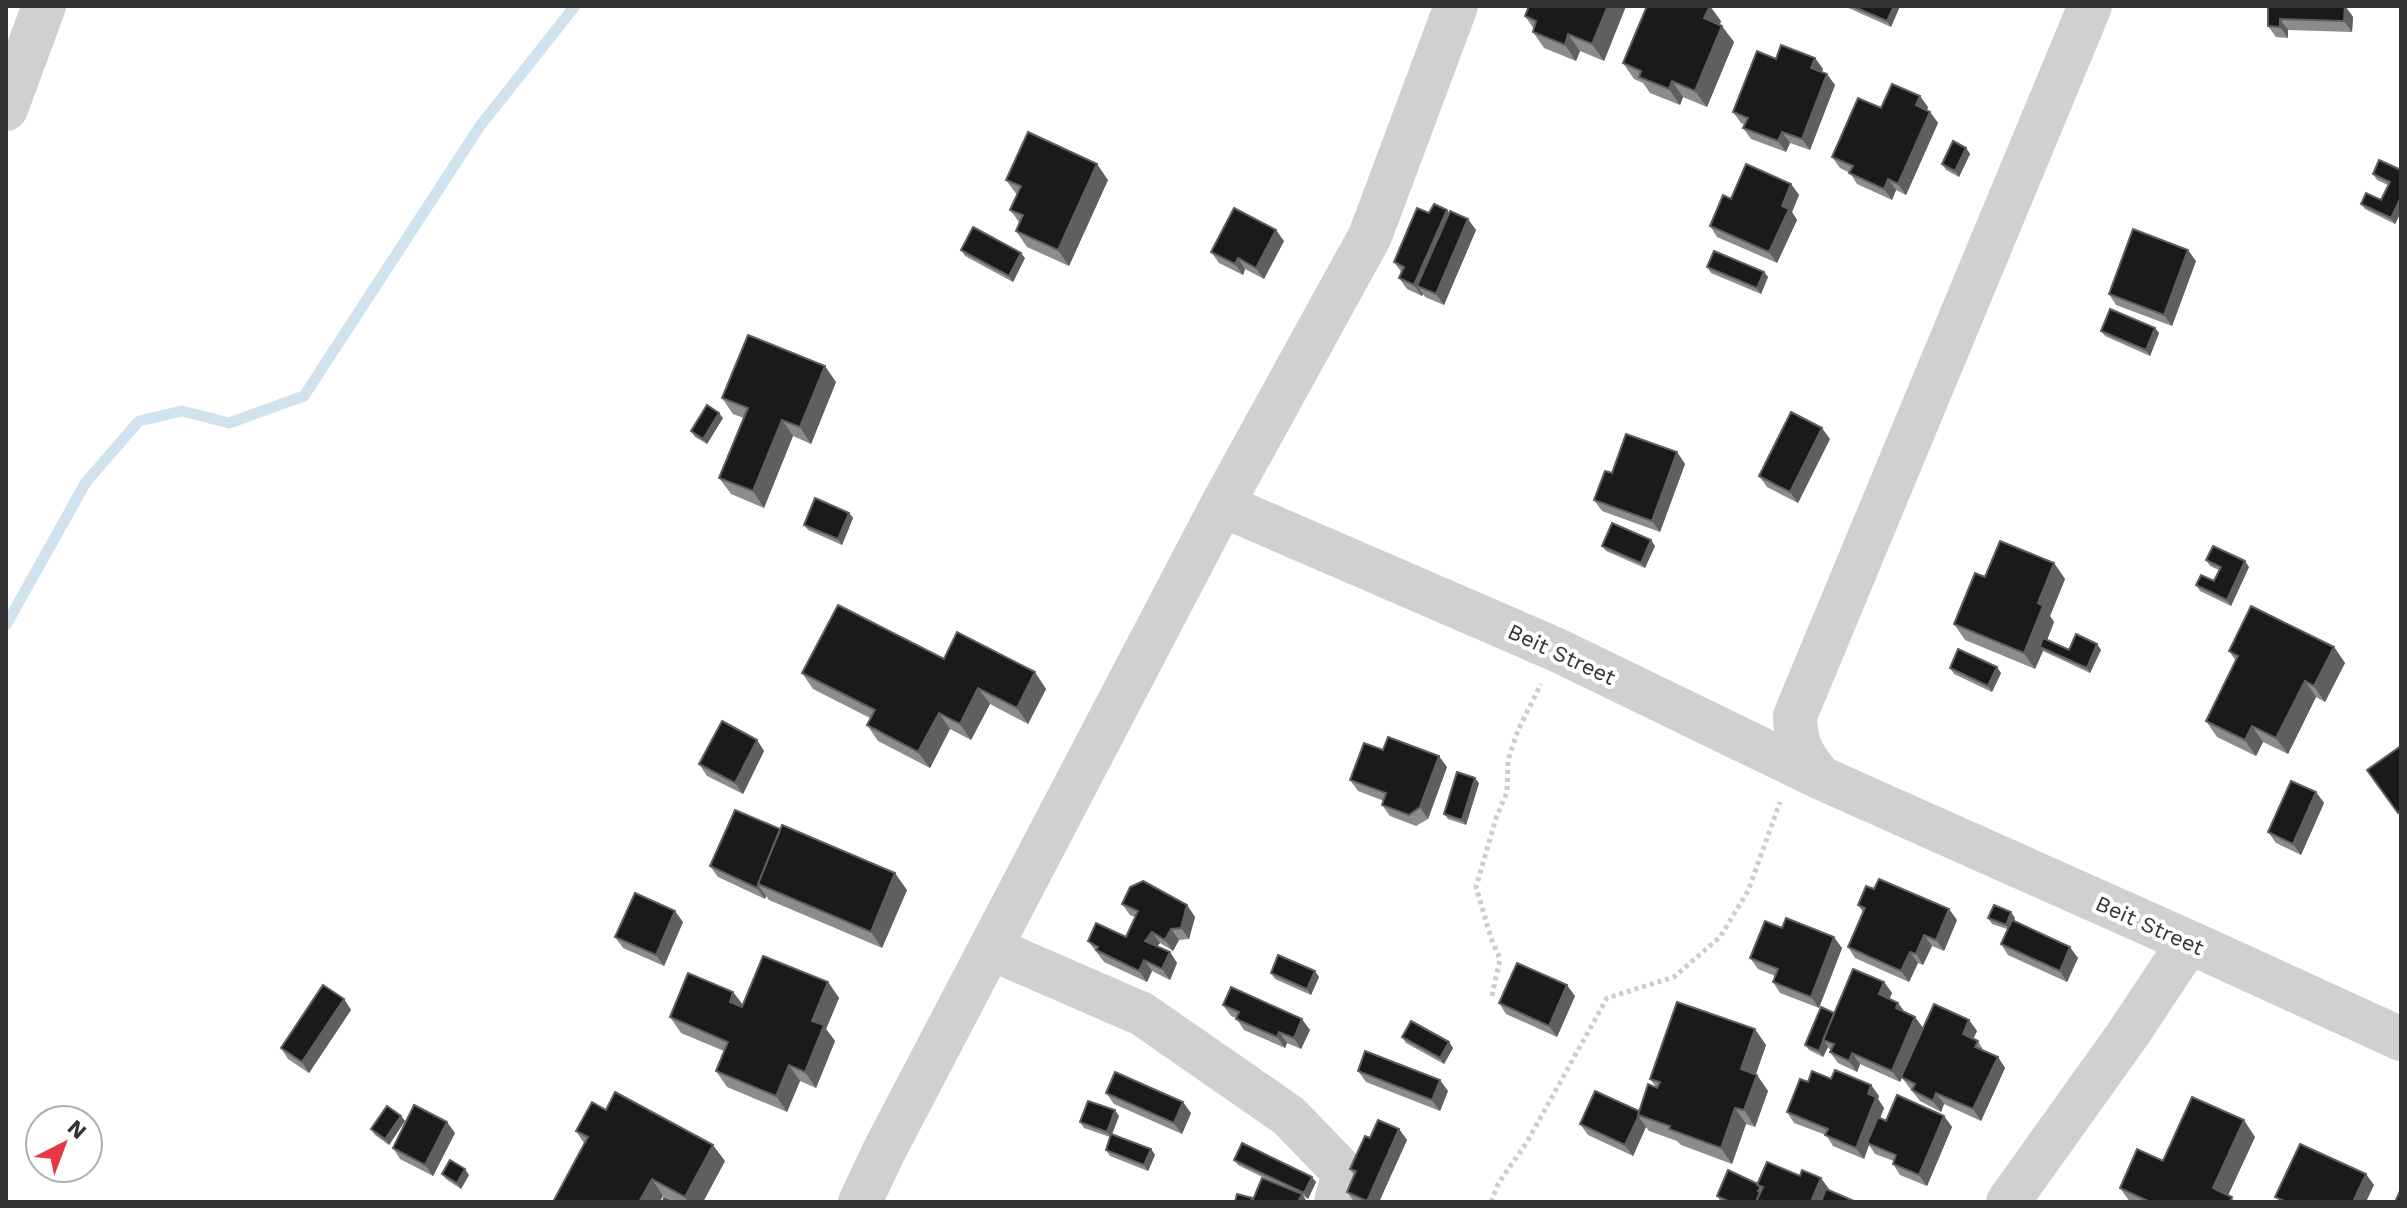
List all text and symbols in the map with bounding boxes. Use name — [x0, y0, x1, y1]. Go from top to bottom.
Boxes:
street label: Beit Street — [1504, 619, 1620, 690]
street label: Beit Street — [2092, 890, 2208, 960]
north arrow — [24, 1104, 104, 1184]
text: N — [63, 1115, 91, 1144]

